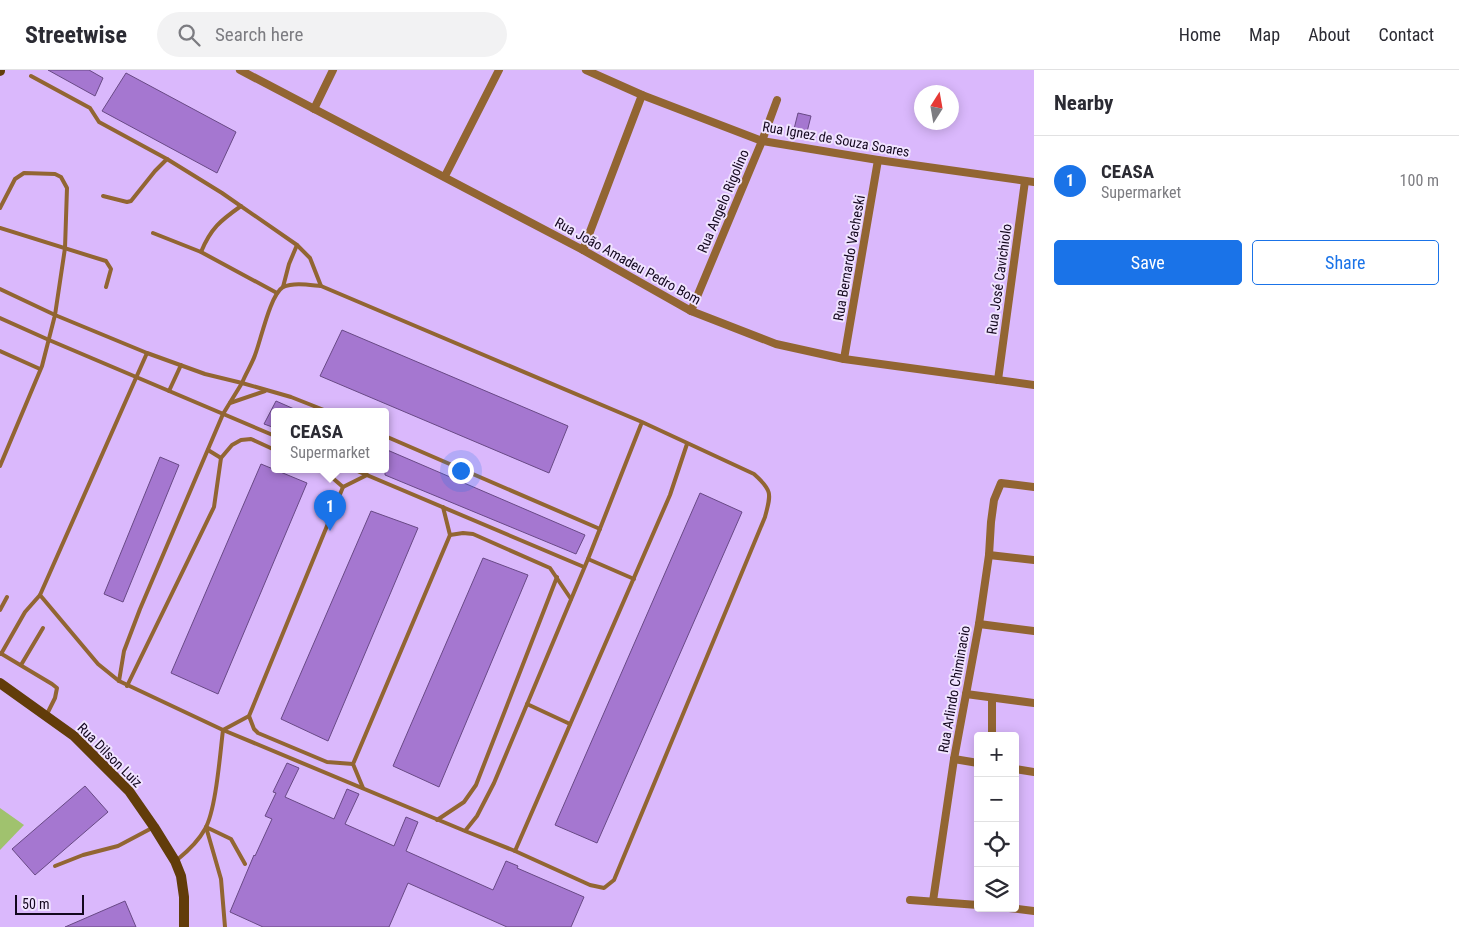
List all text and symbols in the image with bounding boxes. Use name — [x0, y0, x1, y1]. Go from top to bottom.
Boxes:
search box — [157, 12, 507, 57]
text: Streetwise — [25, 21, 127, 49]
icon: search — [175, 21, 203, 49]
text: Search here — [215, 23, 303, 46]
text: Home — [1179, 24, 1221, 45]
text: Map — [1249, 24, 1280, 45]
text: About — [1308, 24, 1350, 45]
text: Contact — [1378, 24, 1434, 45]
north arrow — [914, 85, 959, 130]
text: Nearby — [1054, 91, 1113, 115]
street label: Rua Ignez de Souza Soares — [761, 118, 911, 160]
street label: Rua Angelo Rigolino — [694, 147, 752, 255]
text: CEASA — [1101, 160, 1154, 183]
text: 1 — [1066, 171, 1074, 190]
text: 100 m — [1400, 171, 1439, 190]
text: Supermarket — [1101, 183, 1181, 202]
street label: Rua Bernardo Vacheski — [830, 194, 868, 322]
street label: Rua João Amadeu Pedro Bom — [552, 214, 704, 308]
street label: Rua José Cavichiolo — [983, 223, 1015, 335]
button: Save — [1054, 240, 1242, 285]
button: Share — [1252, 240, 1439, 285]
popup — [271, 408, 389, 473]
text: CEASA — [290, 420, 343, 443]
text: Supermarket — [290, 443, 370, 462]
your location — [448, 458, 474, 484]
pin: 1 — [314, 490, 346, 531]
street label: Rua Arlindo Chiminacio — [935, 624, 973, 754]
street label: Rua Dilson Luiz — [74, 719, 146, 791]
map controls — [974, 732, 1019, 912]
button: + — [974, 732, 1019, 777]
button: − — [974, 777, 1019, 822]
button: locate — [974, 822, 1019, 867]
button: layers — [974, 867, 1019, 912]
scale bar — [15, 892, 84, 915]
text: 50 m — [22, 896, 50, 912]

